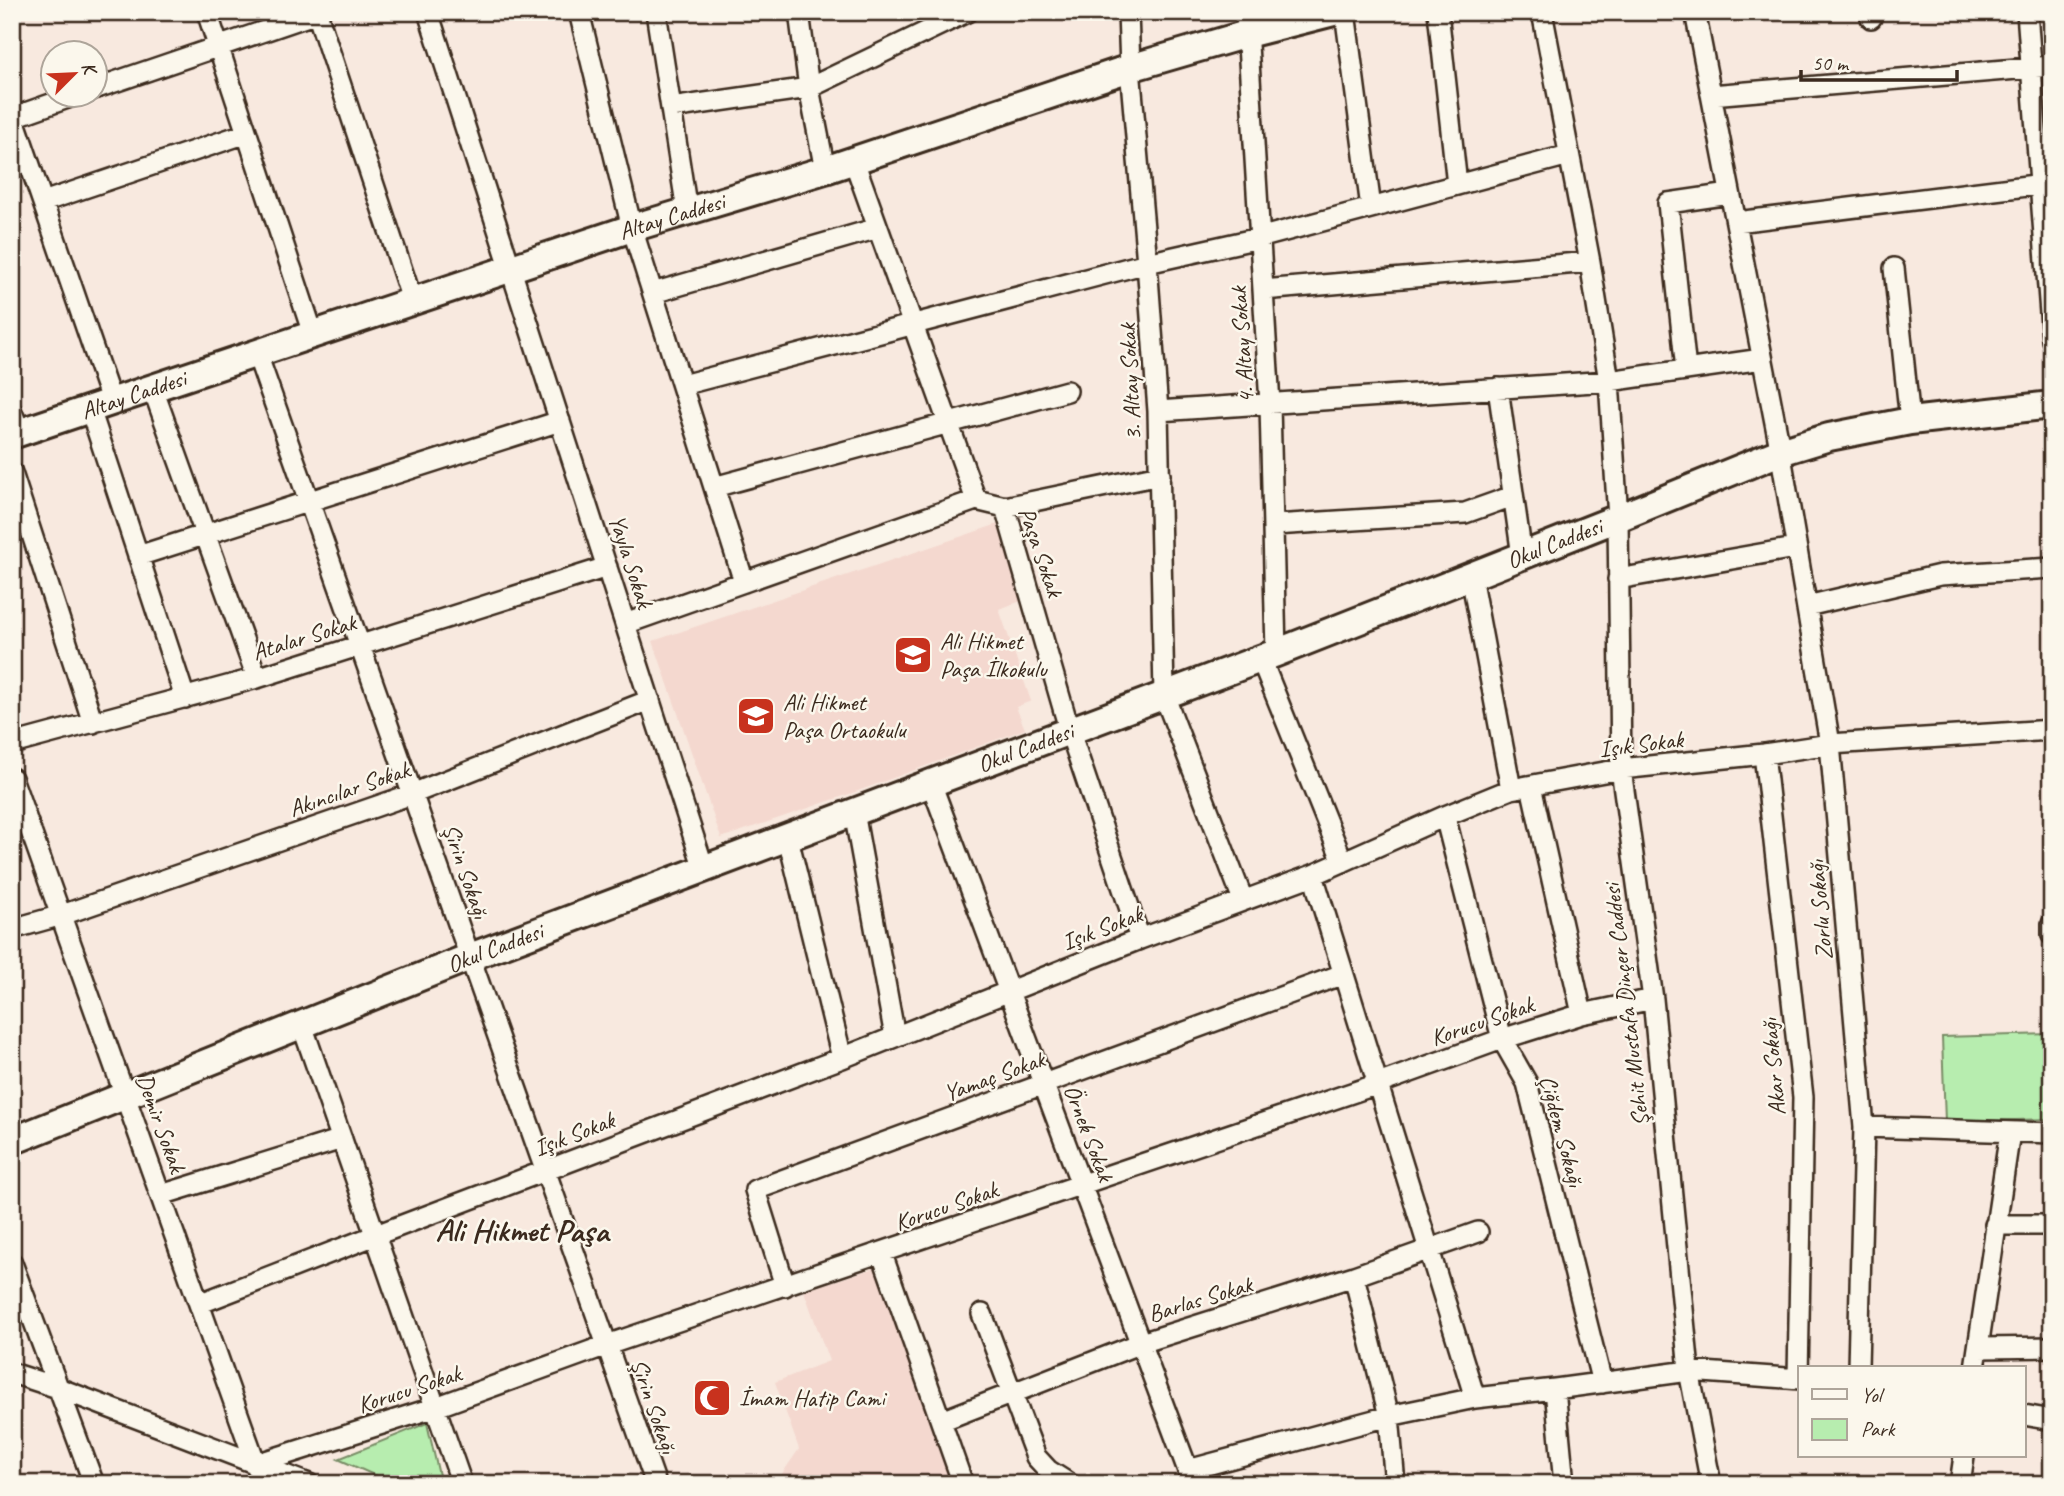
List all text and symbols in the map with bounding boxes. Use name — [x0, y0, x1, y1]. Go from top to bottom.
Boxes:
north arrow — [38, 38, 108, 108]
scale bar — [1801, 38, 1957, 82]
text: 50 m — [1812, 50, 1850, 76]
text: K — [76, 58, 103, 81]
street label: Altay Caddesi — [615, 185, 730, 246]
street label: 4. Altay Sokak — [1223, 283, 1261, 405]
street label: 3. Altay Sokak — [1112, 320, 1148, 441]
street label: Altay Caddesi — [77, 362, 192, 426]
street label: Paşa Sokak — [1012, 503, 1071, 603]
street label: Okul Caddesi — [1502, 510, 1609, 576]
street label: Yayla Sokak — [602, 511, 661, 614]
street label: Atalar Sokak — [249, 606, 362, 667]
place label: Ali Hikmet Paşa İlkokulu — [940, 626, 1049, 684]
school or university icon: Ali Hikmet Paşa İlkokulu — [892, 634, 934, 676]
place label: Ali Hikmet Paşa Ortaokulu — [783, 687, 908, 745]
school or university icon: Ali Hikmet Paşa Ortaokulu — [735, 695, 777, 737]
street label: Okul Caddesi — [973, 715, 1080, 779]
street label: Işık Sokak — [1598, 724, 1687, 764]
street label: Akıncılar Sokak — [285, 754, 415, 824]
street label: Şirin Sokağı — [436, 820, 497, 924]
street label: Zorlu Sokağı — [1801, 857, 1839, 961]
street label: Şehit Mustafa Dinçer Caddesi — [1596, 879, 1656, 1128]
street label: Işık Sokak — [1057, 898, 1149, 957]
street label: Okul Caddesi — [442, 915, 549, 980]
street label: Korucu Sokak — [1427, 989, 1540, 1053]
street label: Akar Sokağı — [1754, 1016, 1792, 1117]
street label: Yamaç Sokak — [939, 1043, 1051, 1108]
street label: Demir Sokak — [129, 1070, 193, 1178]
street label: Çiğdem Sokağı — [1533, 1072, 1592, 1191]
street label: Örnek Sokak — [1057, 1080, 1122, 1188]
street label: Işık Sokak — [529, 1104, 621, 1163]
street label: Korucu Sokak — [891, 1174, 1004, 1238]
district label: Ali Hikmet Paşa — [435, 1210, 611, 1251]
street label: Barlas Sokak — [1144, 1268, 1258, 1329]
street label: Şirin Sokağı — [624, 1355, 685, 1459]
street label: Korucu Sokak — [354, 1358, 467, 1420]
legend — [1798, 1366, 2025, 1458]
mosque icon: İmam Hatip Cami — [691, 1377, 733, 1419]
text: Yol — [1861, 1382, 1885, 1408]
place label: İmam Hatip Cami — [739, 1383, 887, 1413]
text: Park — [1861, 1416, 1896, 1442]

